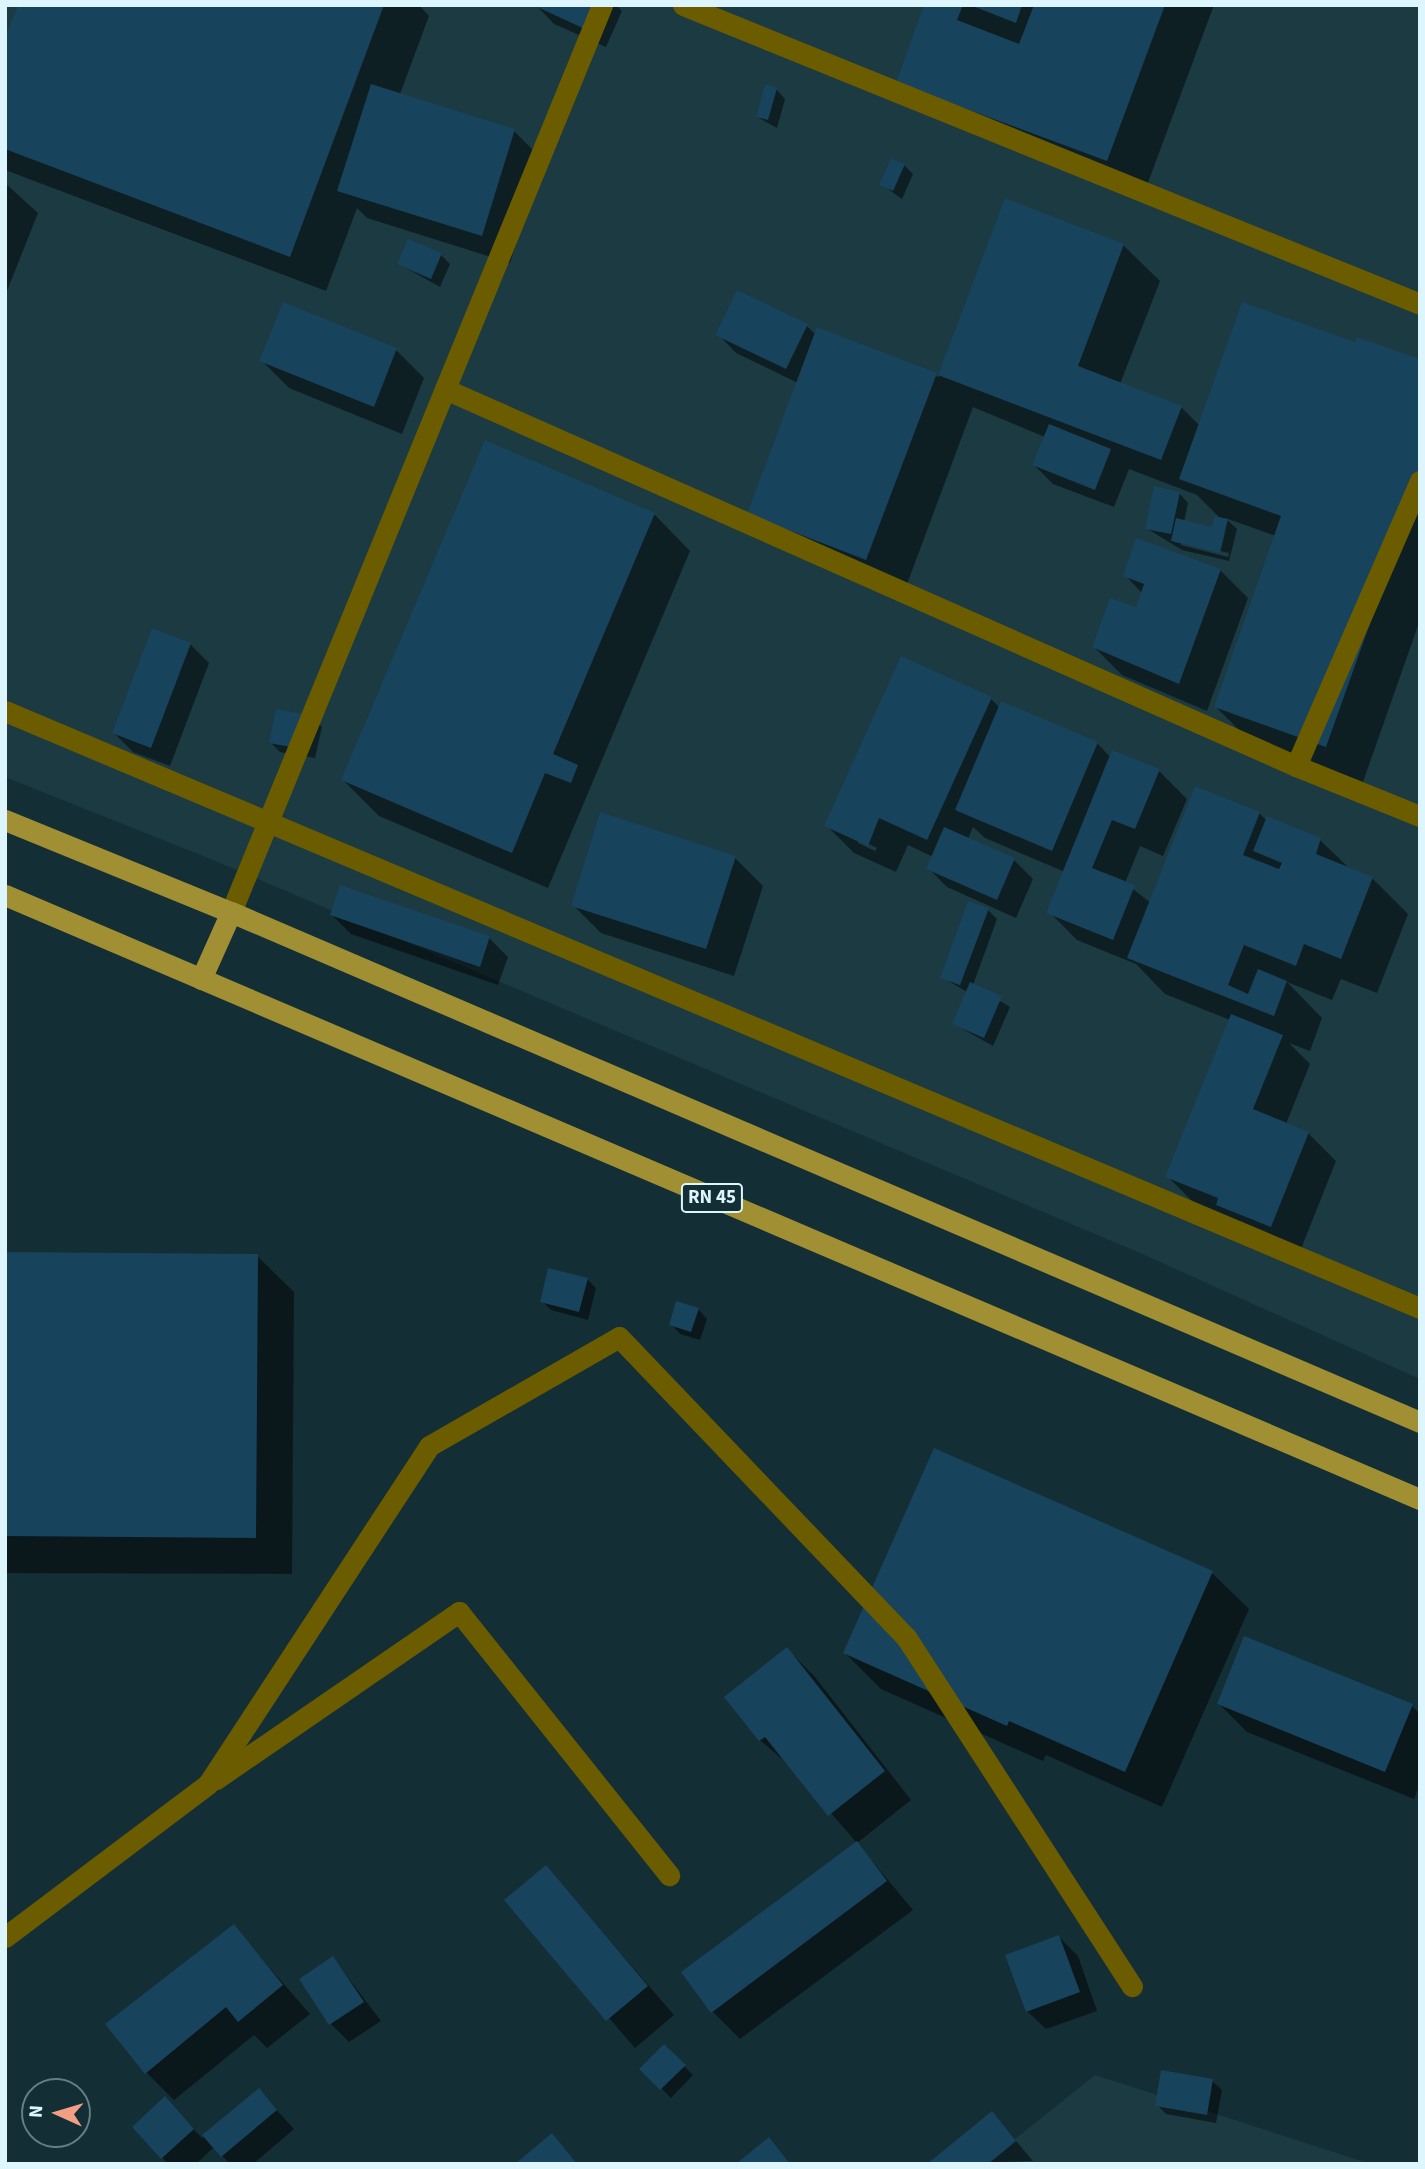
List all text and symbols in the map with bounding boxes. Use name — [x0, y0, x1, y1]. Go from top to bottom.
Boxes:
road number: RN 45 — [680, 1182, 744, 1214]
north arrow — [21, 2078, 91, 2148]
text: N — [23, 2104, 50, 2119]

